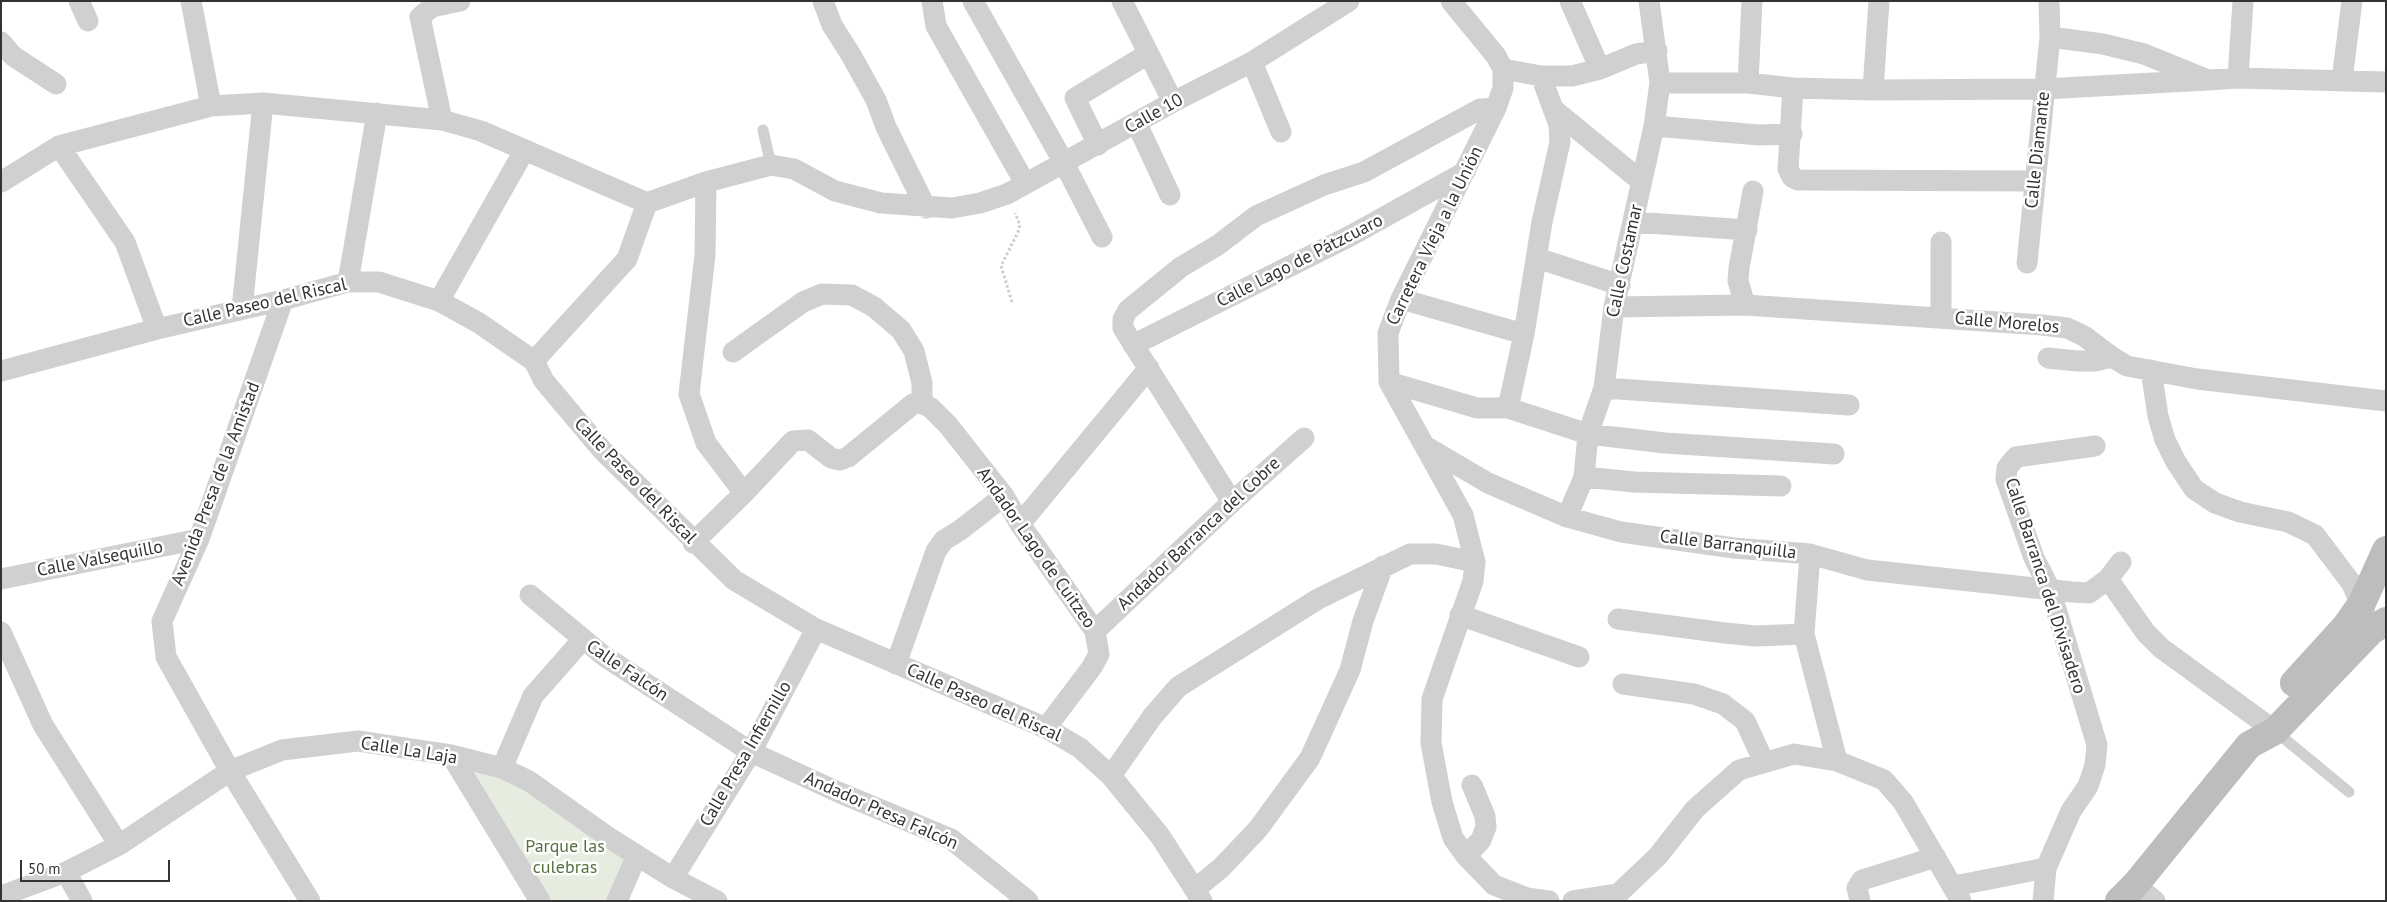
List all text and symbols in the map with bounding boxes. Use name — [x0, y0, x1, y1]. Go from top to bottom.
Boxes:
street label: Calle 10 — [1121, 89, 1187, 139]
street label: Calle Diamante — [2021, 91, 2055, 209]
street label: Carretera Vieja a la Unión — [1382, 143, 1488, 329]
street label: Calle Costamar — [1602, 203, 1648, 319]
street label: Calle Lago de Pátzcuaro — [1213, 210, 1387, 312]
street label: Calle Paseo del Riscal — [181, 274, 349, 332]
street label: Calle Morelos — [1954, 308, 2060, 338]
street label: Avenida Presa de la Amistad — [167, 379, 265, 589]
street label: Calle Paseo del Riscal — [569, 413, 701, 549]
street label: Andador Barranca del Cobre — [1113, 453, 1285, 615]
street label: Andador Lago de Cuitzeo — [972, 463, 1100, 633]
street label: Calle Barranca del Divisadero — [2000, 475, 2090, 697]
street label: Calle Barranquilla — [1658, 526, 1798, 564]
street label: Calle Valsequillo — [35, 536, 165, 582]
street label: Calle Falcón — [582, 636, 672, 706]
street label: Calle Paseo del Riscal — [903, 659, 1065, 747]
street label: Calle Presa Infiernillo — [696, 677, 796, 831]
street label: Calle La Laja — [359, 733, 459, 769]
street label: Andador Presa Falcón — [801, 767, 961, 855]
park label: Parque las culebras — [525, 836, 605, 879]
scale bar — [22, 850, 172, 882]
text: 50 m — [28, 859, 61, 878]

